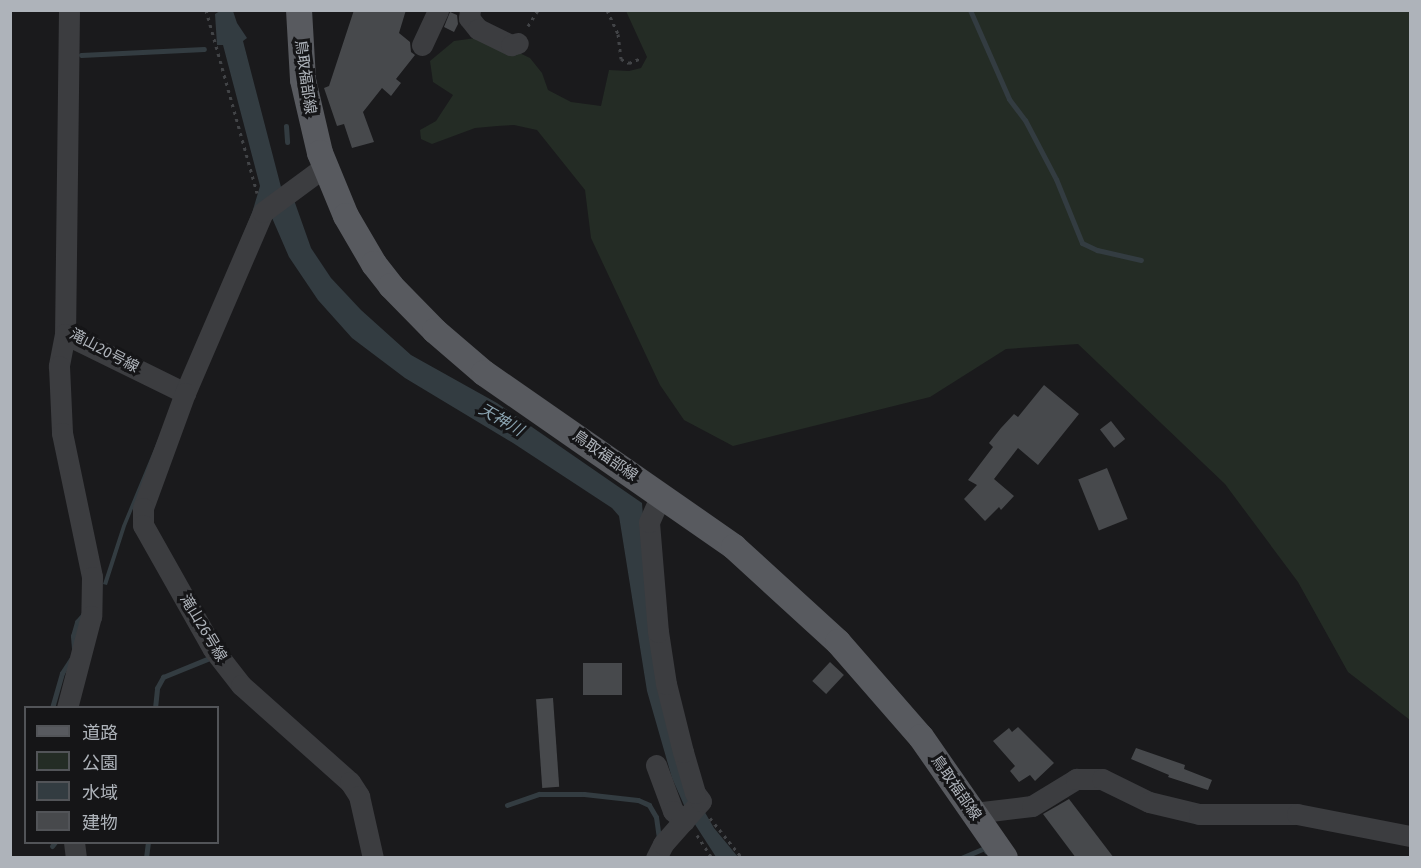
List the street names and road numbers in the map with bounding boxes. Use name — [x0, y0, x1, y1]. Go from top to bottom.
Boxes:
street label: 鳥取福部線 — [291, 39, 319, 115]
street label: 滝山20号線 — [66, 325, 142, 377]
street label: 鳥取福部線 — [569, 427, 641, 485]
street label: 滝山26号線 — [176, 591, 230, 665]
street label: 鳥取福部線 — [927, 752, 985, 824]

